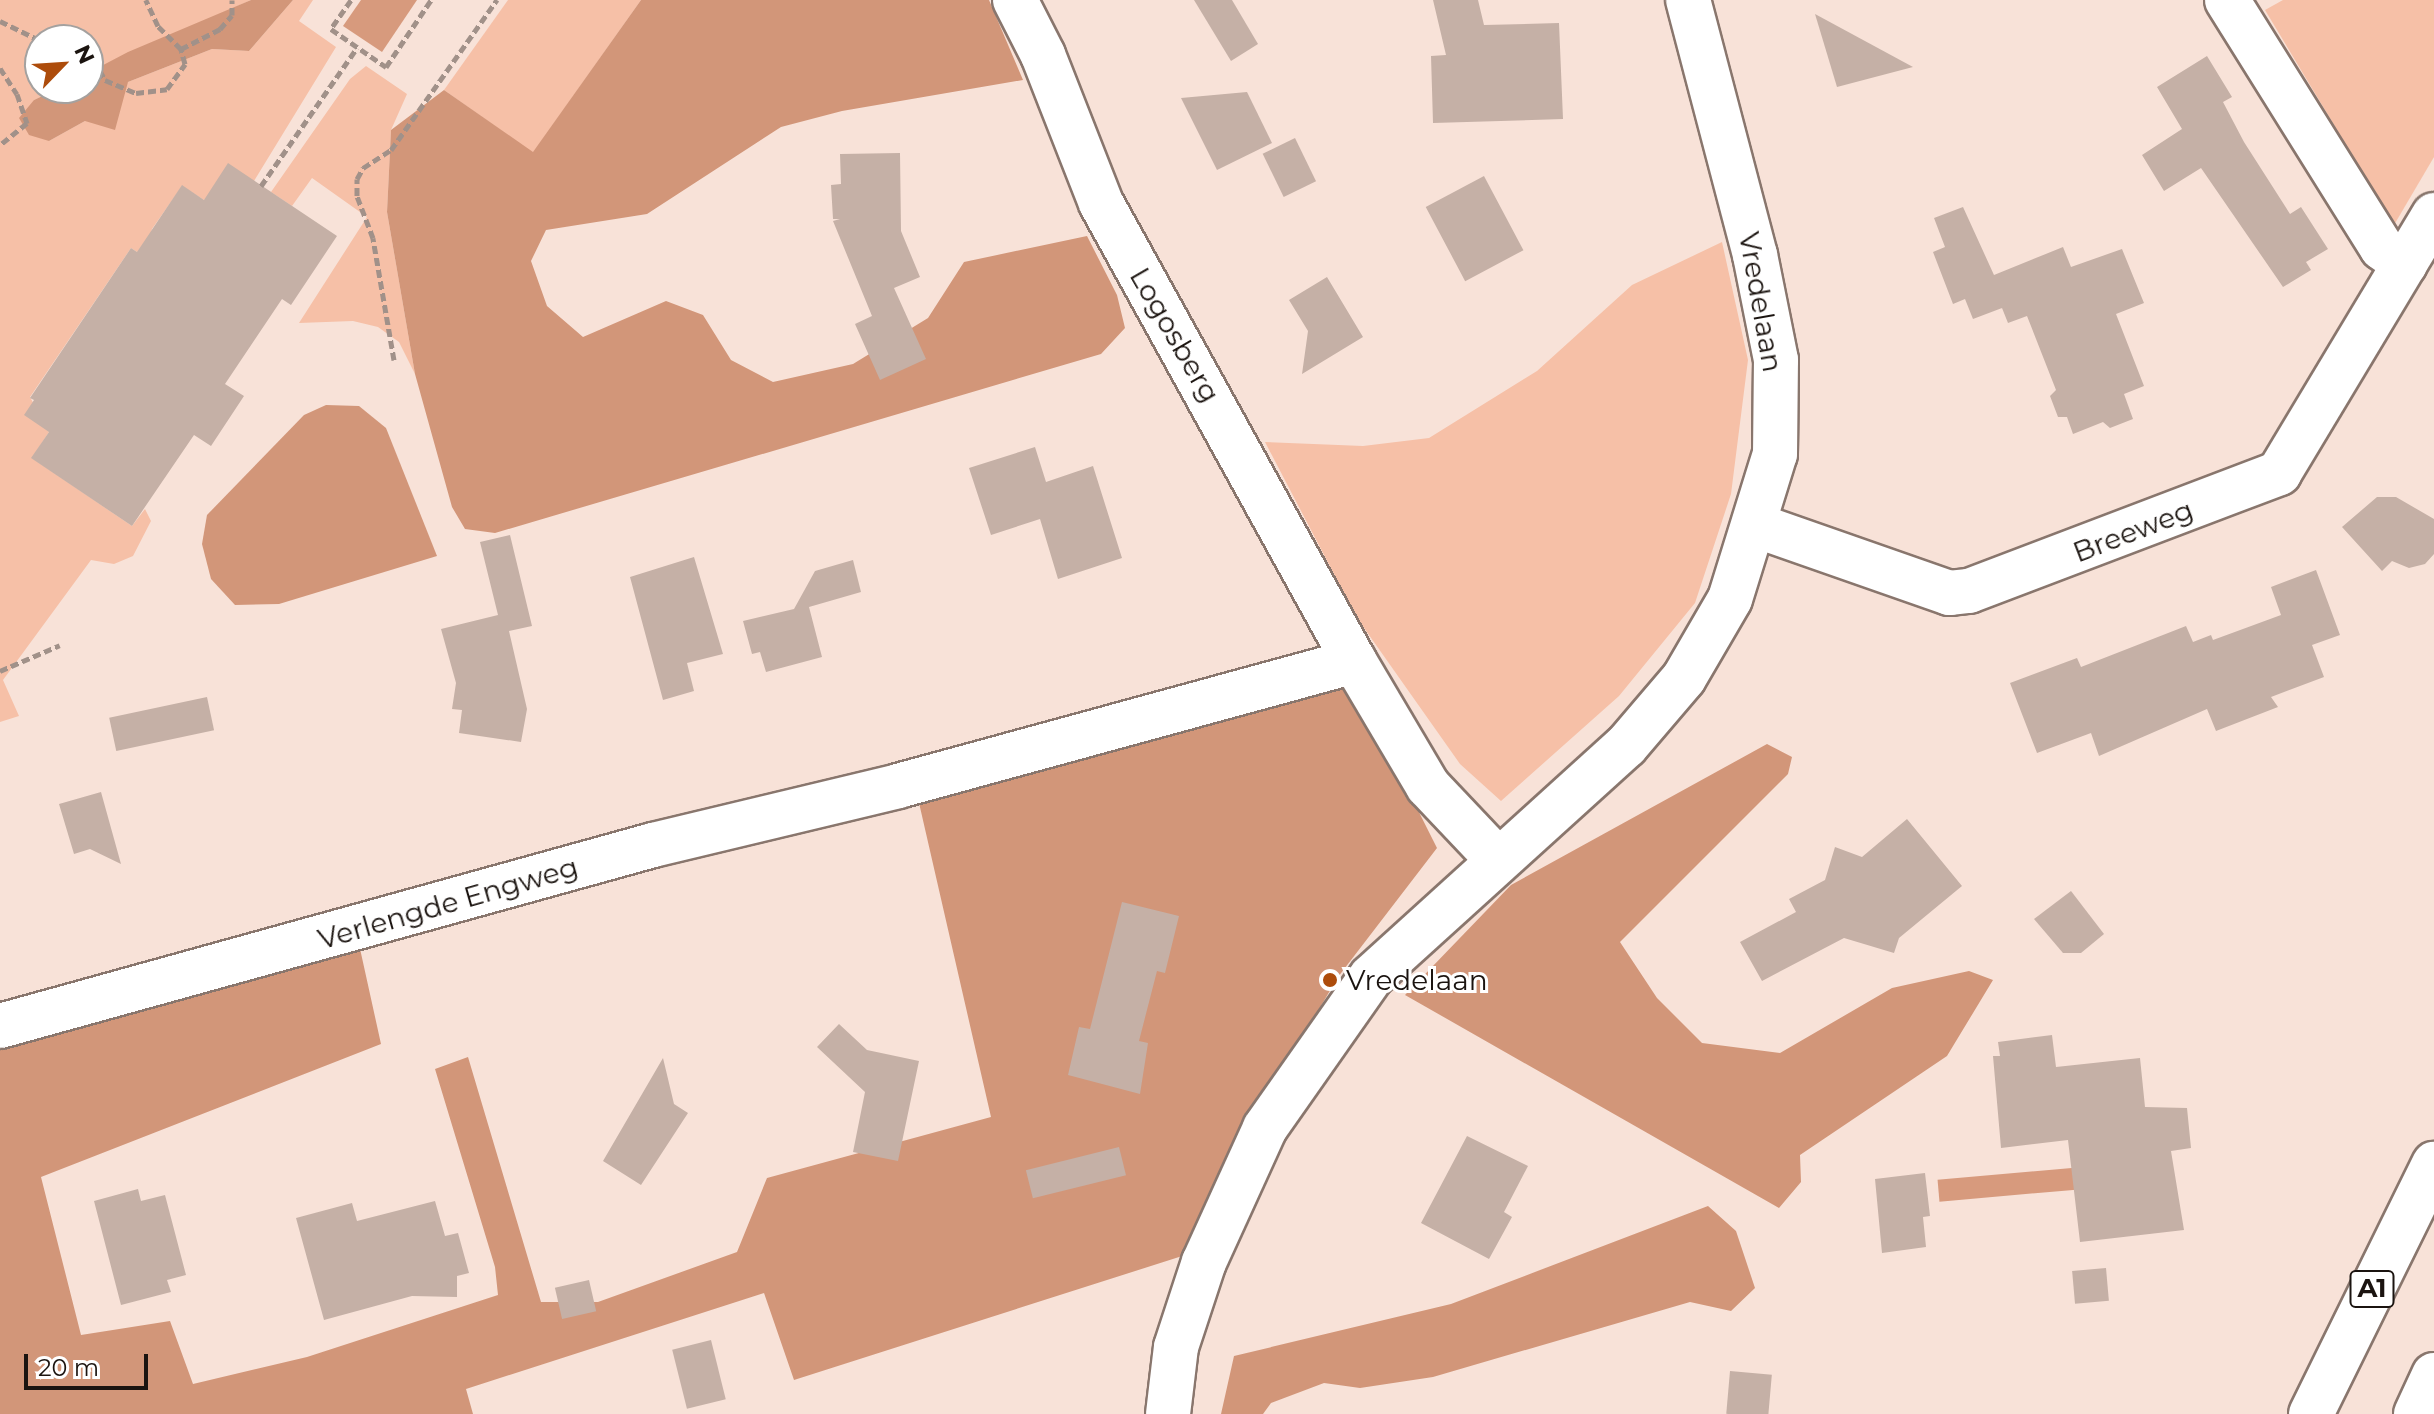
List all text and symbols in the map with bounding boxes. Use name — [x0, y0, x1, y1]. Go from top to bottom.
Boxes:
north arrow — [24, 24, 104, 104]
text: N — [68, 41, 100, 68]
street label: Vredelaan — [1732, 229, 1790, 375]
street label: Logosberg — [1123, 262, 1227, 408]
street label: Breeweg — [2068, 493, 2198, 569]
street label: Verlengde Engweg — [314, 850, 582, 956]
place label: Vredelaan — [1346, 963, 1488, 997]
marker: Vredelaan — [1321, 971, 1339, 989]
road number: A1 — [2348, 1267, 2396, 1311]
scale bar — [28, 1338, 152, 1388]
text: 20 m — [38, 1353, 99, 1382]

